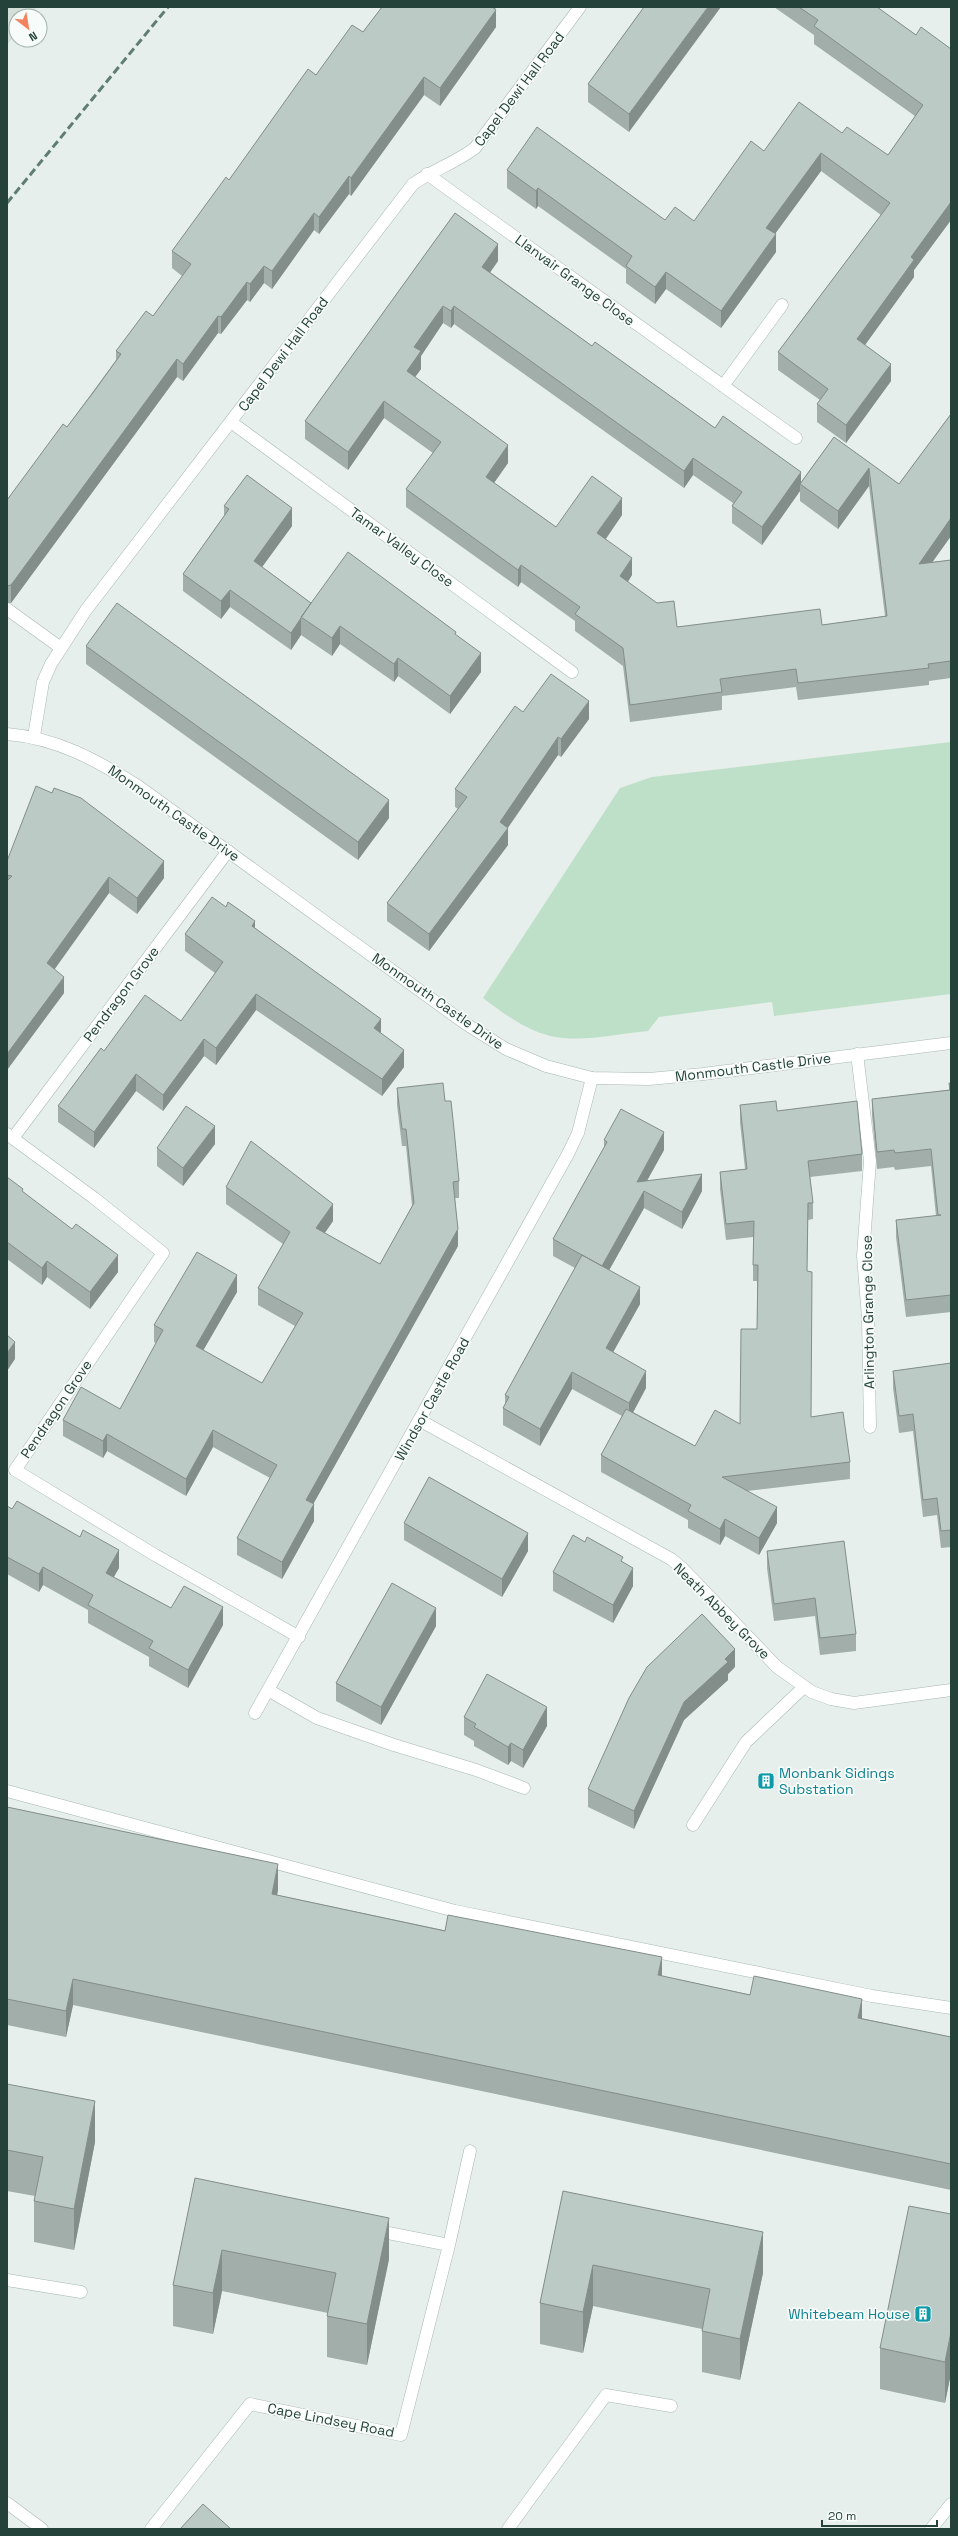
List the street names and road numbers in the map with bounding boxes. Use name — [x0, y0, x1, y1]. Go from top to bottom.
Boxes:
street label: Capel Dewi Hall Road — [470, 28, 568, 150]
street label: Llanvair Grange Close — [512, 230, 638, 330]
street label: Capel Dewi Hall Road — [234, 293, 332, 415]
street label: Tamar Valley Close — [347, 503, 457, 591]
street label: Monmouth Castle Drive — [105, 761, 243, 865]
street label: Pendragon Grove — [79, 943, 163, 1045]
street label: Monmouth Castle Drive — [369, 949, 507, 1053]
street label: Monmouth Castle Drive — [674, 1049, 832, 1085]
street label: Arlington Grange Close — [858, 1235, 878, 1389]
street label: Windsor Castle Road — [391, 1334, 473, 1464]
street label: Pendragon Grove — [16, 1356, 96, 1462]
street label: Neath Abbey Grove — [670, 1559, 774, 1663]
street label: Cape Lindsey Road — [266, 2399, 396, 2441]

